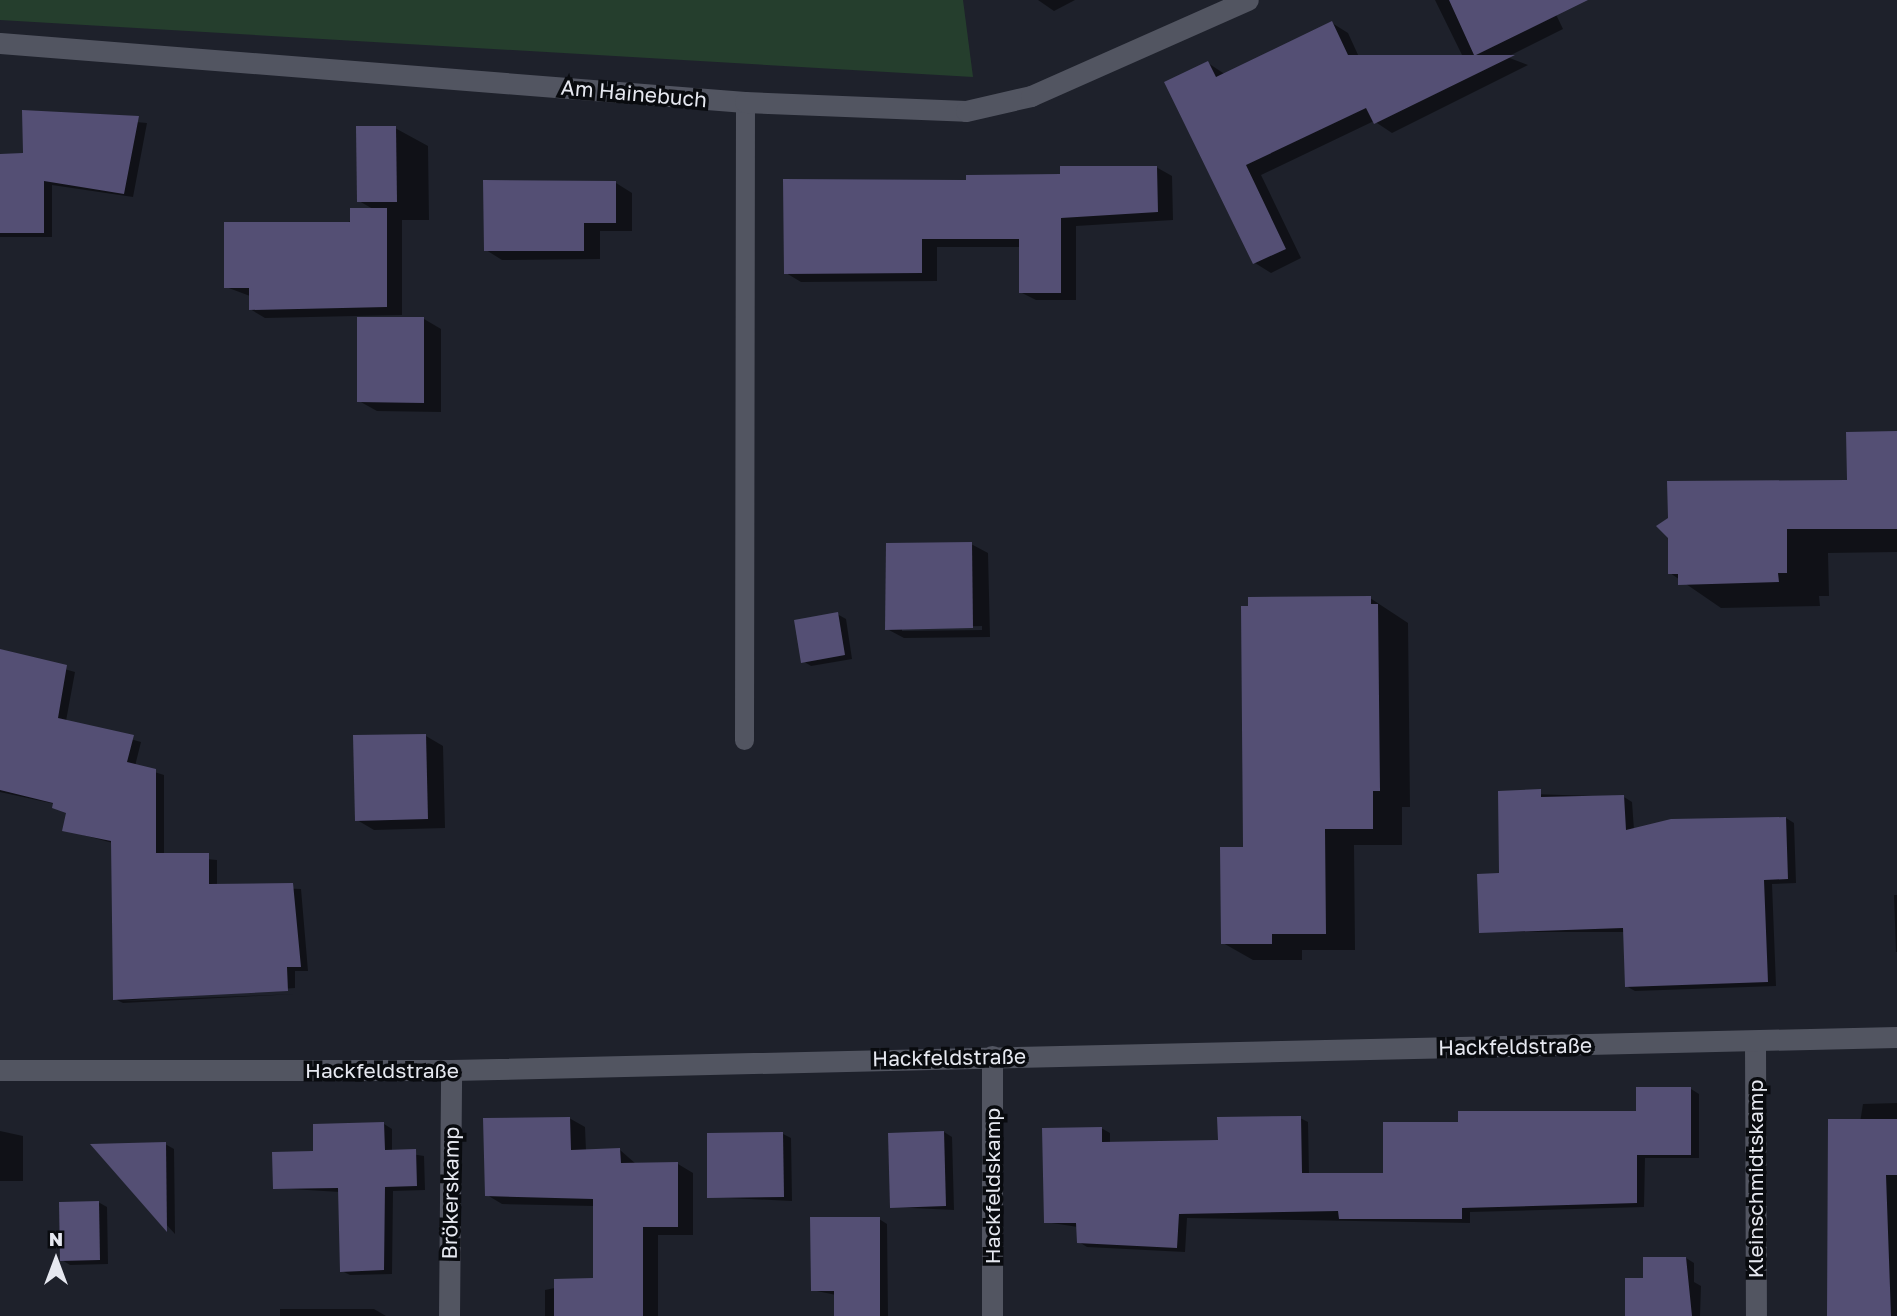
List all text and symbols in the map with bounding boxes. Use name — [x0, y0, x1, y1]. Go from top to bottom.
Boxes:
street label: Am Hainebuch — [560, 74, 708, 112]
street label: Hackfeldstraße — [1438, 1032, 1592, 1060]
street label: Hackfeldstraße — [872, 1043, 1026, 1071]
street label: Hackfeldstraße — [305, 1057, 459, 1083]
street label: Kleinschmidtskamp — [1742, 1080, 1768, 1278]
street label: Hackfeldskamp — [979, 1108, 1005, 1264]
street label: Brökerskamp — [436, 1126, 464, 1260]
north arrow — [21, 1225, 91, 1295]
text: N — [49, 1227, 63, 1250]

